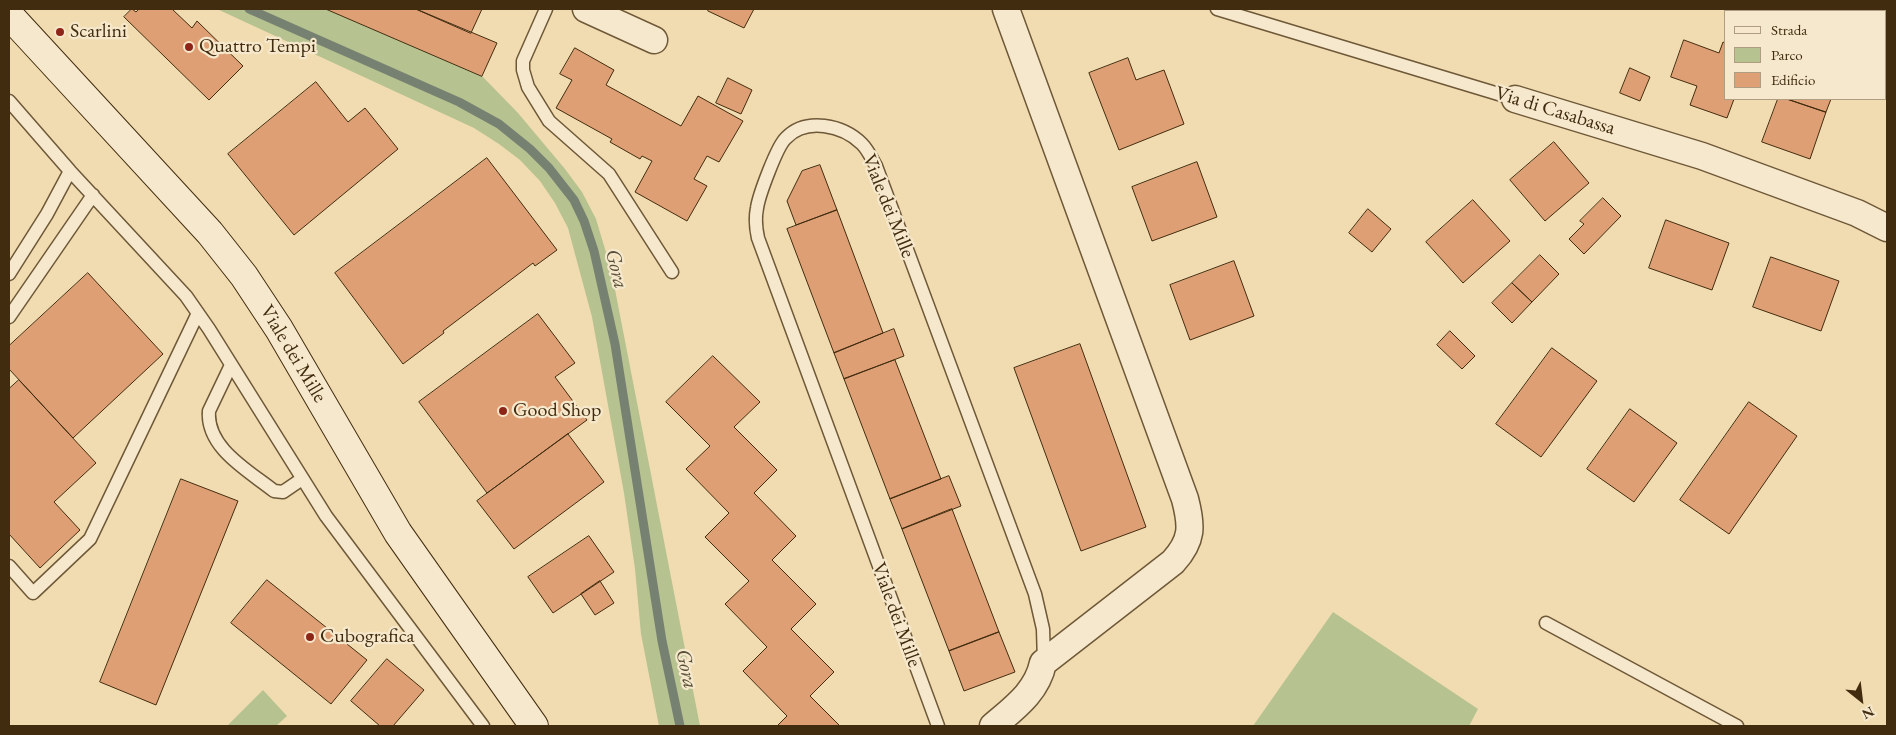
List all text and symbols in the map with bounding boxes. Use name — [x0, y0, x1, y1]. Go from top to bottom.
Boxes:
legend — [1724, 10, 1886, 100]
place label: Scarlini — [70, 20, 127, 44]
text: Strada — [1771, 20, 1807, 39]
marker: Scarlini — [54, 26, 66, 38]
place label: Quattro Tempi — [199, 35, 316, 59]
marker: Quattro Tempi — [183, 41, 195, 53]
text: Parco — [1771, 45, 1803, 64]
text: Edificio — [1771, 70, 1815, 89]
street label: Via di Casabassa — [1492, 81, 1618, 141]
street label: Viale dei Mille — [856, 151, 920, 261]
water label: Gora — [599, 247, 633, 291]
street label: Viale dei Mille — [254, 301, 332, 407]
place label: Good Shop — [513, 399, 601, 423]
marker: Good Shop — [497, 405, 509, 417]
street label: Viale dei Mille — [866, 559, 926, 671]
place label: Cubografica — [320, 625, 414, 649]
marker: Cubografica — [304, 631, 316, 643]
water label: Gora — [670, 647, 702, 691]
north arrow — [1836, 675, 1886, 725]
text: N — [1859, 702, 1878, 724]

